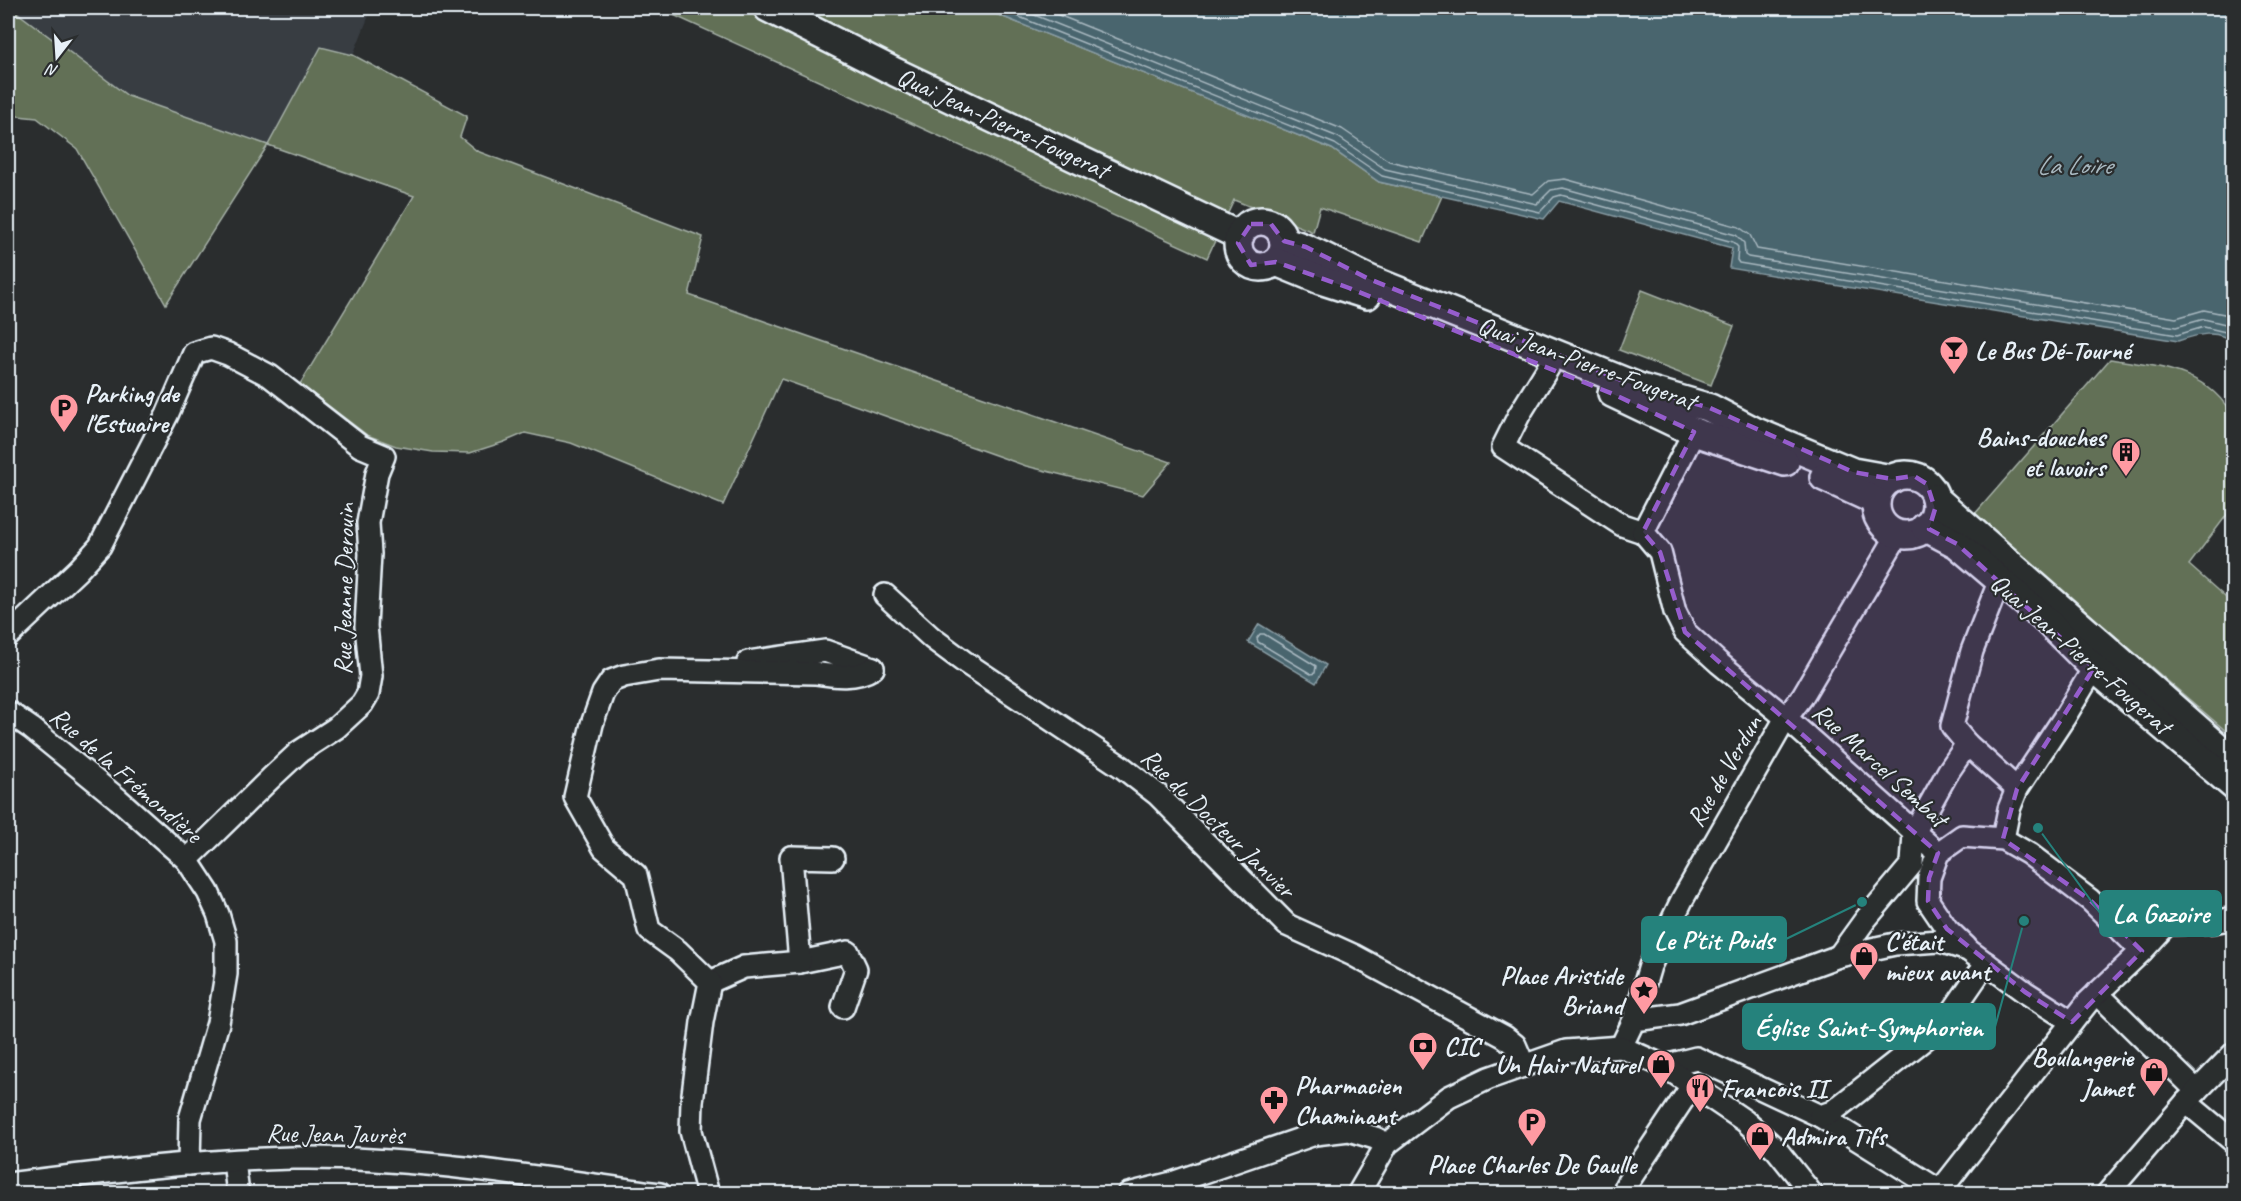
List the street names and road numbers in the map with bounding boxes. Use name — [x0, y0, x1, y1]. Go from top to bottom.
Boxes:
street label: Quai Jean-Pierre-Fougerat — [892, 60, 1117, 188]
street label: Quai Jean-Pierre-Fougerat — [1473, 308, 1704, 419]
street label: Rue Jeanne Derouin — [326, 502, 362, 675]
street label: Quai Jean-Pierre-Fougerat — [1984, 566, 2181, 744]
street label: Rue Marcel Sembat — [1806, 696, 1957, 837]
street label: Rue de la Frémondière — [43, 700, 211, 852]
street label: Rue de Verdun — [1679, 708, 1770, 833]
street label: Rue du Docteur Janvier — [1134, 741, 1304, 907]
street label: Rue Jean Jaurès — [266, 1116, 406, 1152]

